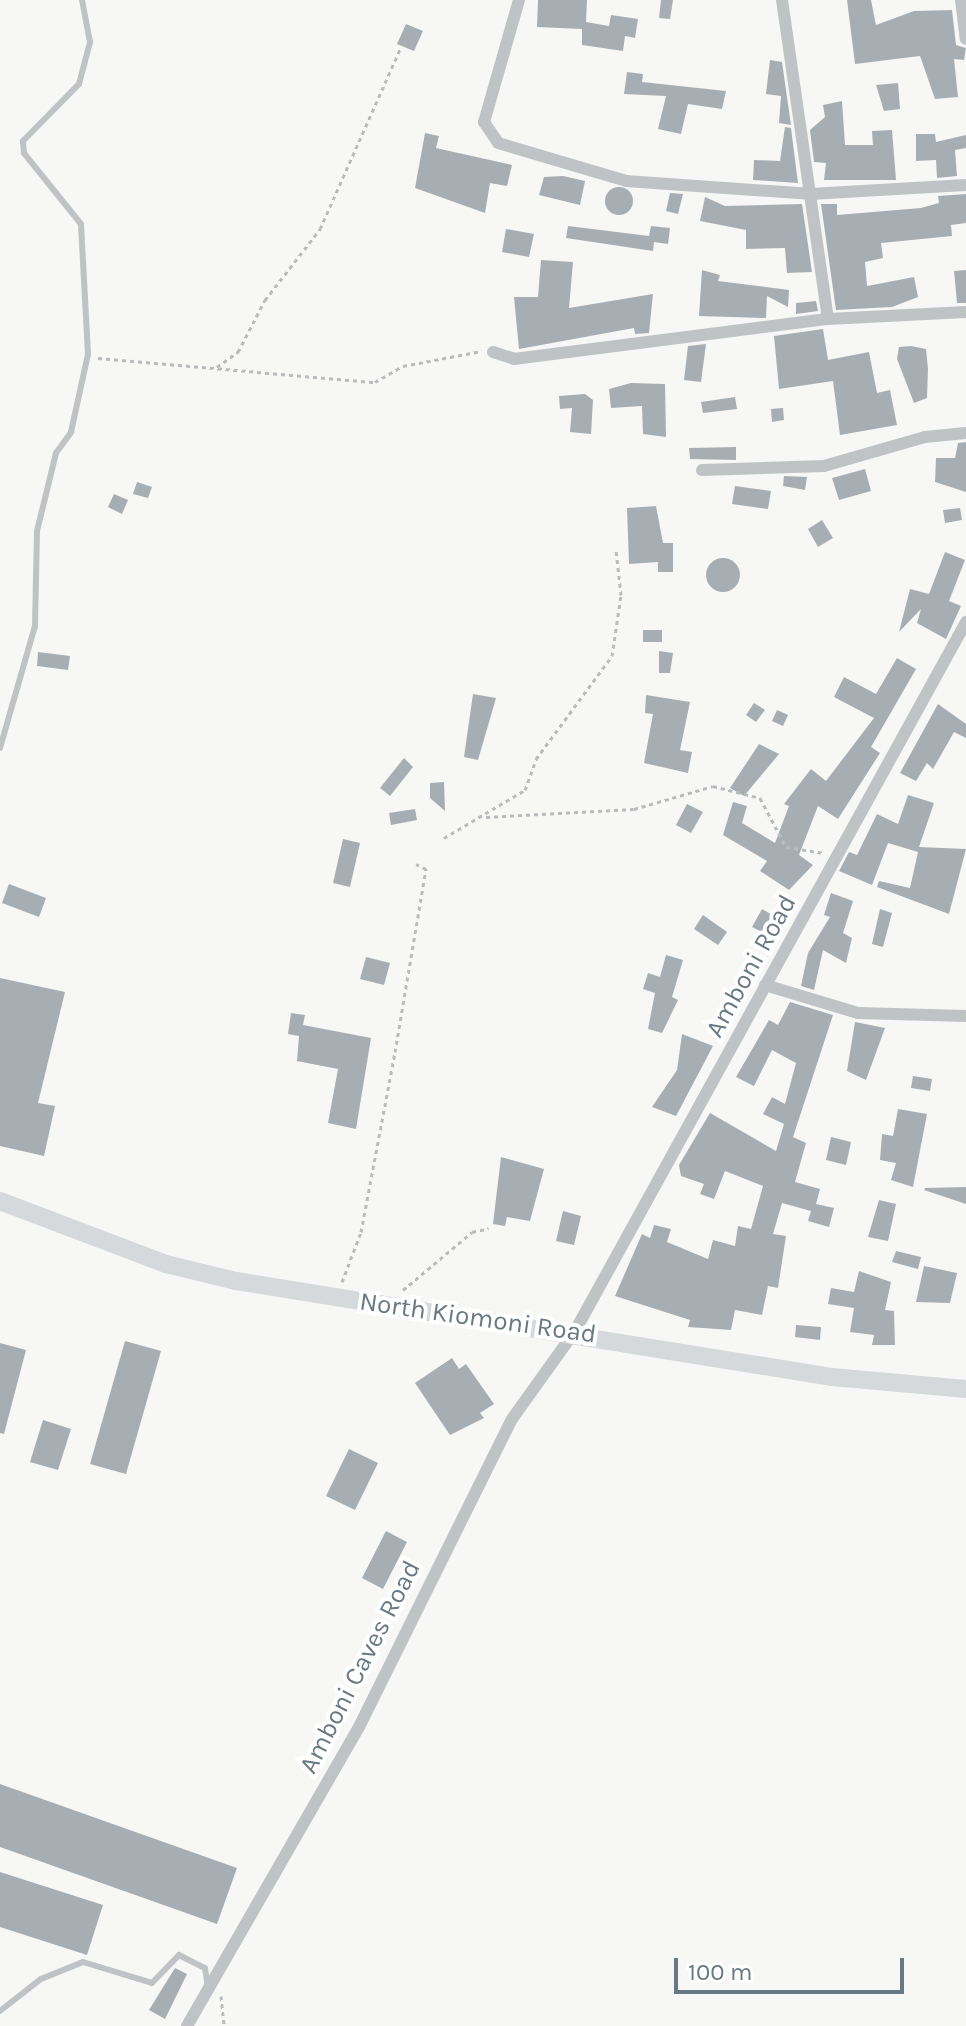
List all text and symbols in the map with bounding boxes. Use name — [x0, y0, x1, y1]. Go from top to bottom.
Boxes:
street label: Amboni Road — [699, 889, 803, 1043]
street label: North Kiomoni Road — [358, 1286, 598, 1350]
street label: Amboni Caves Road — [293, 1555, 427, 1779]
scale bar — [678, 1942, 908, 1992]
text: 100 m — [688, 1958, 753, 1986]

